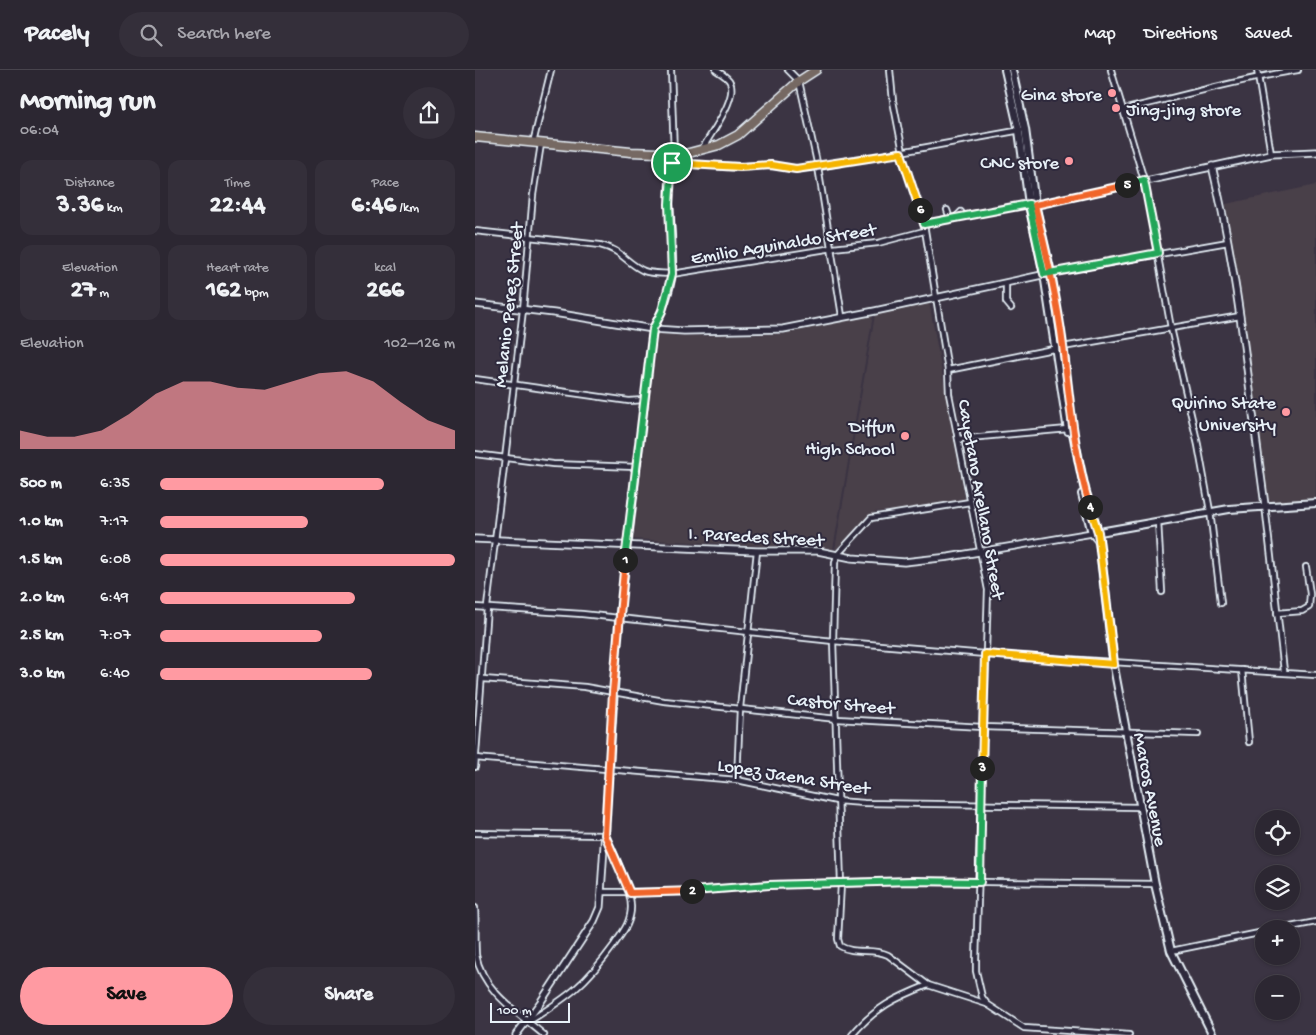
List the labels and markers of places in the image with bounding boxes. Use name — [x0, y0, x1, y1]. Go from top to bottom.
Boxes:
place label: Gina store — [1021, 85, 1102, 108]
marker: Gina store — [1106, 87, 1118, 99]
place label: Jing-jing store — [1126, 100, 1241, 123]
marker: Jing-jing store — [1110, 102, 1122, 114]
pin — [651, 142, 693, 184]
place label: CNC store — [980, 153, 1059, 176]
marker: CNC store — [1063, 155, 1075, 167]
pin: 5 — [1115, 172, 1139, 198]
pin: 6 — [907, 198, 933, 222]
place label: Quirino State University — [1171, 393, 1277, 438]
marker: Quirino State University — [1280, 406, 1292, 418]
place label: Diffun High School — [805, 417, 895, 462]
marker: Diffun High School — [899, 430, 911, 442]
pin: 4 — [1077, 494, 1103, 520]
pin: 1 — [613, 548, 637, 572]
pin: 3 — [969, 756, 995, 780]
pin: 2 — [679, 878, 705, 904]

